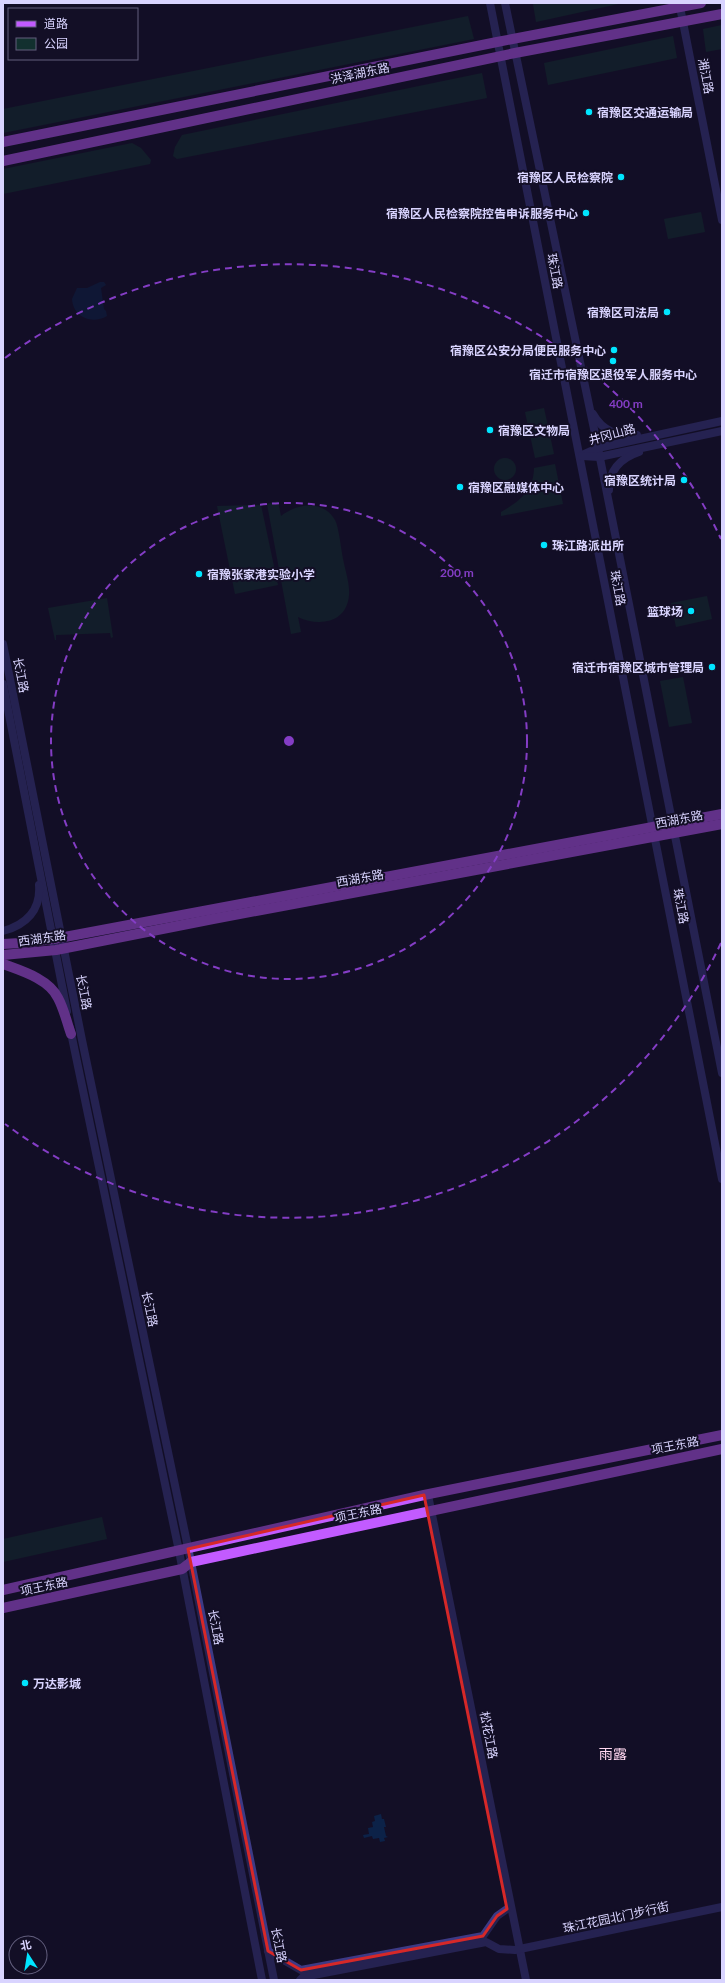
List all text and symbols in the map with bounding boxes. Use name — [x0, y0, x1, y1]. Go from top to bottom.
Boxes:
legend — [8, 8, 138, 60]
text: 道路 — [44, 16, 68, 31]
text: 公园 — [44, 36, 68, 51]
street label: 湘江路 — [695, 57, 717, 95]
street label: 洪泽湖东路 — [329, 59, 391, 87]
place label: 宿豫区交通运输局 — [597, 105, 693, 120]
marker: 宿豫区交通运输局 — [584, 107, 594, 117]
place label: 宿豫区人民检察院 — [517, 170, 613, 185]
marker: 宿豫区人民检察院 — [616, 172, 626, 182]
place label: 宿豫区人民检察院控告申诉服务中心 — [386, 206, 578, 221]
marker: 宿豫区人民检察院控告申诉服务中心 — [581, 208, 591, 218]
street label: 珠江路 — [544, 252, 566, 290]
place label: 宿豫区司法局 — [587, 305, 659, 320]
marker: 宿豫区司法局 — [662, 307, 672, 317]
place label: 宿豫区公安分局便民服务中心 — [450, 343, 606, 358]
marker: 宿豫区公安分局便民服务中心 — [609, 345, 619, 355]
marker: 宿迁市宿豫区退役军人服务中心 — [608, 356, 618, 366]
place label: 宿迁市宿豫区退役军人服务中心 — [529, 367, 697, 382]
text: 400 m — [609, 396, 643, 411]
street label: 井冈山路 — [587, 421, 637, 447]
place label: 宿豫区文物局 — [498, 423, 570, 438]
marker: 宿豫区文物局 — [485, 425, 495, 435]
place label: 宿豫区统计局 — [604, 473, 676, 488]
marker: 宿豫区统计局 — [679, 475, 689, 485]
place label: 宿豫区融媒体中心 — [468, 480, 564, 495]
marker: 宿豫区融媒体中心 — [455, 482, 465, 492]
place label: 珠江路派出所 — [552, 538, 624, 553]
marker: 珠江路派出所 — [539, 540, 549, 550]
text: 200 m — [440, 565, 474, 580]
place label: 宿豫张家港实验小学 — [207, 567, 315, 582]
marker: 宿豫张家港实验小学 — [194, 569, 204, 579]
street label: 珠江路 — [607, 569, 629, 607]
place label: 篮球场 — [647, 604, 683, 619]
marker: 篮球场 — [686, 606, 696, 616]
street label: 长江路 — [10, 656, 32, 694]
place label: 宿迁市宿豫区城市管理局 — [572, 660, 704, 675]
marker: 宿迁市宿豫区城市管理局 — [707, 662, 717, 672]
centre of rings — [282, 734, 296, 748]
street label: 西湖东路 — [654, 807, 704, 831]
street label: 西湖东路 — [335, 866, 385, 890]
street label: 珠江路 — [670, 887, 692, 925]
street label: 西湖东路 — [17, 927, 67, 949]
street label: 长江路 — [73, 973, 95, 1011]
street label: 长江路 — [139, 1290, 161, 1328]
street label: 项王东路 — [650, 1433, 700, 1457]
street label: 项王东路 — [333, 1501, 383, 1525]
street label: 项王东路 — [19, 1574, 69, 1598]
street label: 长江路 — [205, 1608, 227, 1646]
place label: 万达影城 — [33, 1676, 81, 1691]
marker: 万达影城 — [20, 1678, 30, 1688]
street label: 松花江路 — [477, 1710, 501, 1760]
district label: 雨露 — [599, 1745, 627, 1762]
street label: 珠江花园北门步行街 — [562, 1898, 670, 1936]
street label: 长江路 — [268, 1926, 290, 1964]
north arrow — [8, 1935, 48, 1975]
text: 北 — [19, 1937, 33, 1952]

